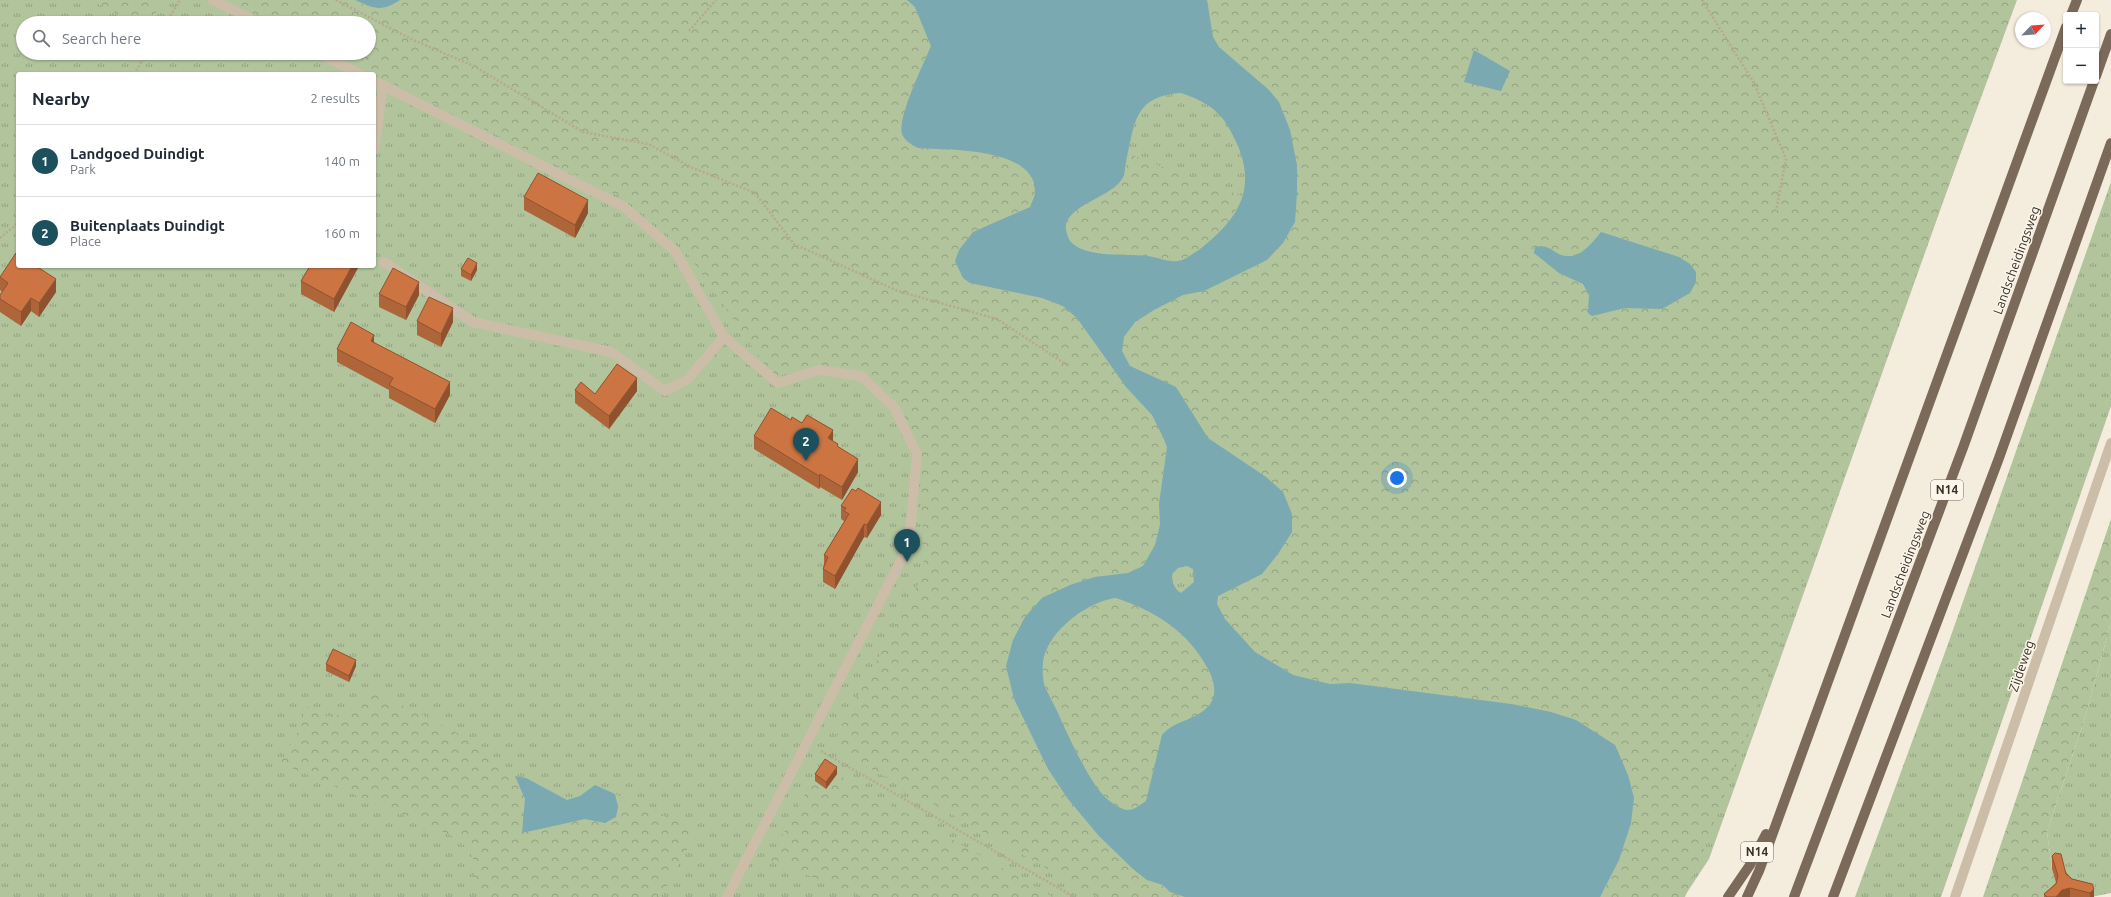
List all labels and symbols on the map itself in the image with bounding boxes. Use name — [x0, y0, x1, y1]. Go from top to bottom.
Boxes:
north arrow — [2015, 12, 2051, 48]
street label: Landscheidingsweg — [1990, 204, 2042, 316]
pin: 2 — [793, 428, 819, 461]
your location — [1387, 468, 1407, 488]
road number: N14 — [1931, 480, 1963, 500]
street label: Landscheidingsweg — [1878, 508, 1932, 620]
pin: 1 — [894, 529, 920, 562]
street label: Zijdeweg — [2006, 639, 2036, 693]
road number: N14 — [1741, 842, 1773, 862]

